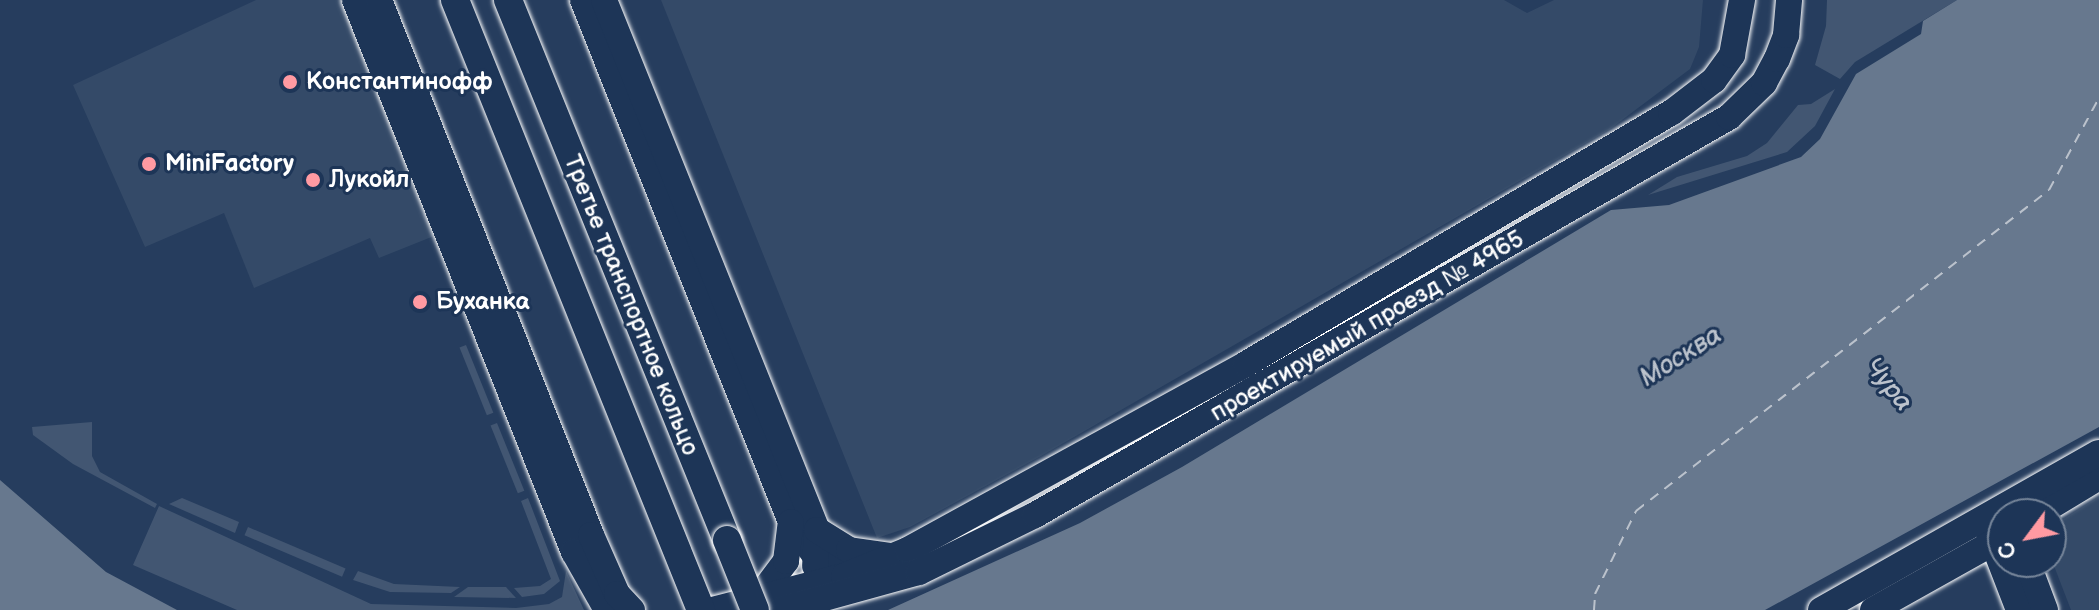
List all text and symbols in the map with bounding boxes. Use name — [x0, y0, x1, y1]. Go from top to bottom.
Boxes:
place label: Константинофф — [306, 68, 493, 96]
marker: Константинофф — [281, 73, 299, 91]
place label: MiniFactory — [165, 150, 294, 178]
street label: Третье транспортное кольцо — [557, 151, 705, 459]
marker: MiniFactory — [140, 155, 158, 173]
place label: Лукойл — [329, 166, 409, 194]
marker: Лукойл — [304, 171, 322, 189]
street label: проектируемый проезд № 4965 — [1205, 224, 1529, 428]
place label: Буханка — [436, 288, 530, 316]
marker: Буханка — [411, 293, 429, 311]
water label: Москва — [1634, 320, 1728, 394]
water label: Чура — [1857, 352, 1919, 418]
north arrow — [1987, 498, 2067, 578]
text: С — [1992, 536, 2023, 564]

